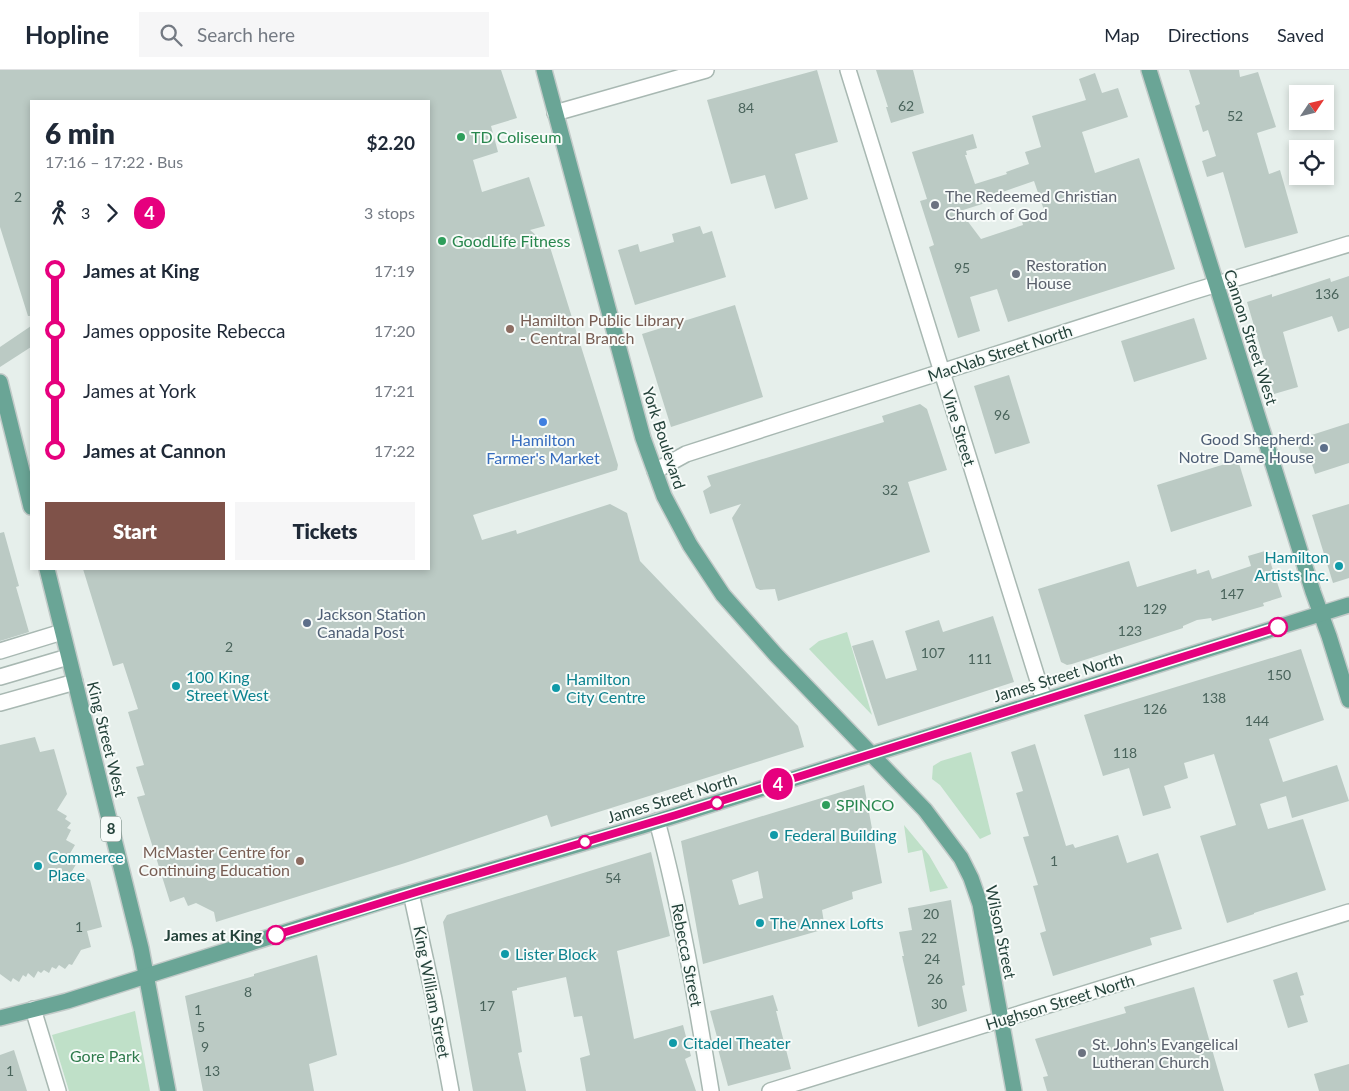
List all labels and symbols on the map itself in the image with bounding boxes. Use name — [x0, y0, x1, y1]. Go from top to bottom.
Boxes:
north arrow — [1289, 85, 1334, 130]
house number: 62 — [898, 97, 914, 114]
house number: 84 — [738, 99, 754, 116]
house number: 52 — [1227, 107, 1243, 124]
place label: TD Coliseum — [471, 127, 561, 146]
marker: TD Coliseum — [455, 131, 467, 143]
place label: The Redeemed Christian Church of God — [945, 186, 1117, 223]
house number: 2 — [14, 188, 22, 205]
marker: The Redeemed Christian Church of God — [929, 199, 941, 211]
place label: GoodLife Fitness — [452, 231, 570, 250]
marker: GoodLife Fitness — [436, 235, 448, 247]
place label: Restoration House — [1026, 255, 1107, 292]
house number: 95 — [954, 259, 970, 276]
street label: Cannon Street West — [1221, 267, 1282, 407]
marker: Restoration House — [1010, 268, 1022, 280]
house number: 136 — [1315, 285, 1339, 302]
place label: Hamilton Public Library - Central Branch — [520, 310, 685, 347]
street label: MacNab Street North — [925, 320, 1075, 385]
marker: Hamilton Public Library - Central Branch — [504, 323, 516, 335]
street label: York Boulevard — [639, 384, 690, 491]
street label: Vine Street — [939, 388, 980, 468]
house number: 96 — [994, 406, 1010, 423]
marker: Hamilton Farmer's Market — [537, 416, 549, 428]
place label: Good Shepherd: Notre Dame House — [1178, 429, 1314, 466]
place label: Hamilton Farmer's Market — [486, 430, 600, 467]
marker: Good Shepherd: Notre Dame House — [1318, 442, 1330, 454]
house number: 32 — [882, 481, 898, 498]
place label: Hamilton Artists Inc. — [1254, 547, 1329, 584]
marker: Hamilton Artists Inc. — [1333, 560, 1345, 572]
house number: 147 — [1220, 585, 1244, 602]
house number: 129 — [1143, 600, 1167, 617]
place label: Jackson Station Canada Post — [317, 604, 426, 641]
marker: Jackson Station Canada Post — [301, 617, 313, 629]
unlabelled marker — [1268, 617, 1288, 637]
house number: 123 — [1118, 622, 1142, 639]
house number: 2 — [225, 638, 233, 655]
house number: 107 — [921, 644, 945, 661]
street label: James Street North — [991, 648, 1125, 705]
house number: 111 — [968, 650, 992, 667]
house number: 150 — [1267, 666, 1291, 683]
place label: 100 King Street West — [186, 667, 269, 704]
place label: Hamilton City Centre — [566, 669, 646, 706]
street label: King Street West — [84, 679, 131, 799]
marker: 100 King Street West — [170, 680, 182, 692]
marker: Hamilton City Centre — [550, 682, 562, 694]
house number: 138 — [1202, 689, 1226, 706]
house number: 126 — [1143, 700, 1167, 717]
house number: 144 — [1245, 712, 1269, 729]
house number: 118 — [1113, 744, 1137, 761]
line badge: 4 — [762, 768, 794, 800]
street label: James Street North — [605, 769, 739, 826]
place label: SPINCO — [836, 795, 894, 814]
unlabelled marker — [710, 796, 724, 810]
marker: SPINCO — [820, 799, 832, 811]
road number: 8 — [101, 816, 121, 842]
place label: Federal Building — [784, 825, 897, 844]
marker: Federal Building — [768, 829, 780, 841]
unlabelled marker — [578, 835, 592, 849]
place label: McMaster Centre for Continuing Education — [139, 842, 290, 879]
place label: Commerce Place — [48, 847, 124, 884]
house number: 1 — [1050, 852, 1058, 869]
marker: McMaster Centre for Continuing Education — [294, 855, 306, 867]
marker: Commerce Place — [32, 860, 44, 872]
house number: 54 — [605, 869, 621, 886]
street label: Wilson Street — [982, 883, 1021, 981]
street label: Rebecca Street — [668, 902, 707, 1008]
house number: 20 — [923, 905, 939, 922]
place label: The Annex Lofts — [770, 913, 884, 932]
marker: The Annex Lofts — [754, 917, 766, 929]
house number: 1 — [75, 918, 83, 935]
street label: King William Street — [410, 924, 455, 1060]
place label: James at King — [164, 925, 263, 944]
marker: James at King — [266, 925, 286, 945]
house number: 22 — [921, 929, 937, 946]
place label: Lister Block — [515, 944, 597, 963]
marker: Lister Block — [499, 948, 511, 960]
house number: 24 — [924, 950, 940, 967]
house number: 26 — [927, 970, 943, 987]
street label: Hughson Street North — [983, 970, 1137, 1033]
house number: 8 — [244, 983, 252, 1000]
house number: 30 — [931, 995, 947, 1012]
house number: 17 — [479, 997, 495, 1014]
house number: 1 — [194, 1001, 202, 1018]
house number: 5 — [197, 1018, 205, 1035]
place label: Citadel Theater — [683, 1033, 791, 1052]
place label: St. John's Evangelical Lutheran Church — [1092, 1034, 1238, 1071]
marker: Citadel Theater — [667, 1037, 679, 1049]
house number: 9 — [201, 1038, 209, 1055]
park label: Gore Park — [70, 1046, 141, 1065]
marker: St. John's Evangelical Lutheran Church — [1076, 1047, 1088, 1059]
house number: 1 — [6, 1062, 14, 1079]
house number: 13 — [204, 1062, 220, 1079]

